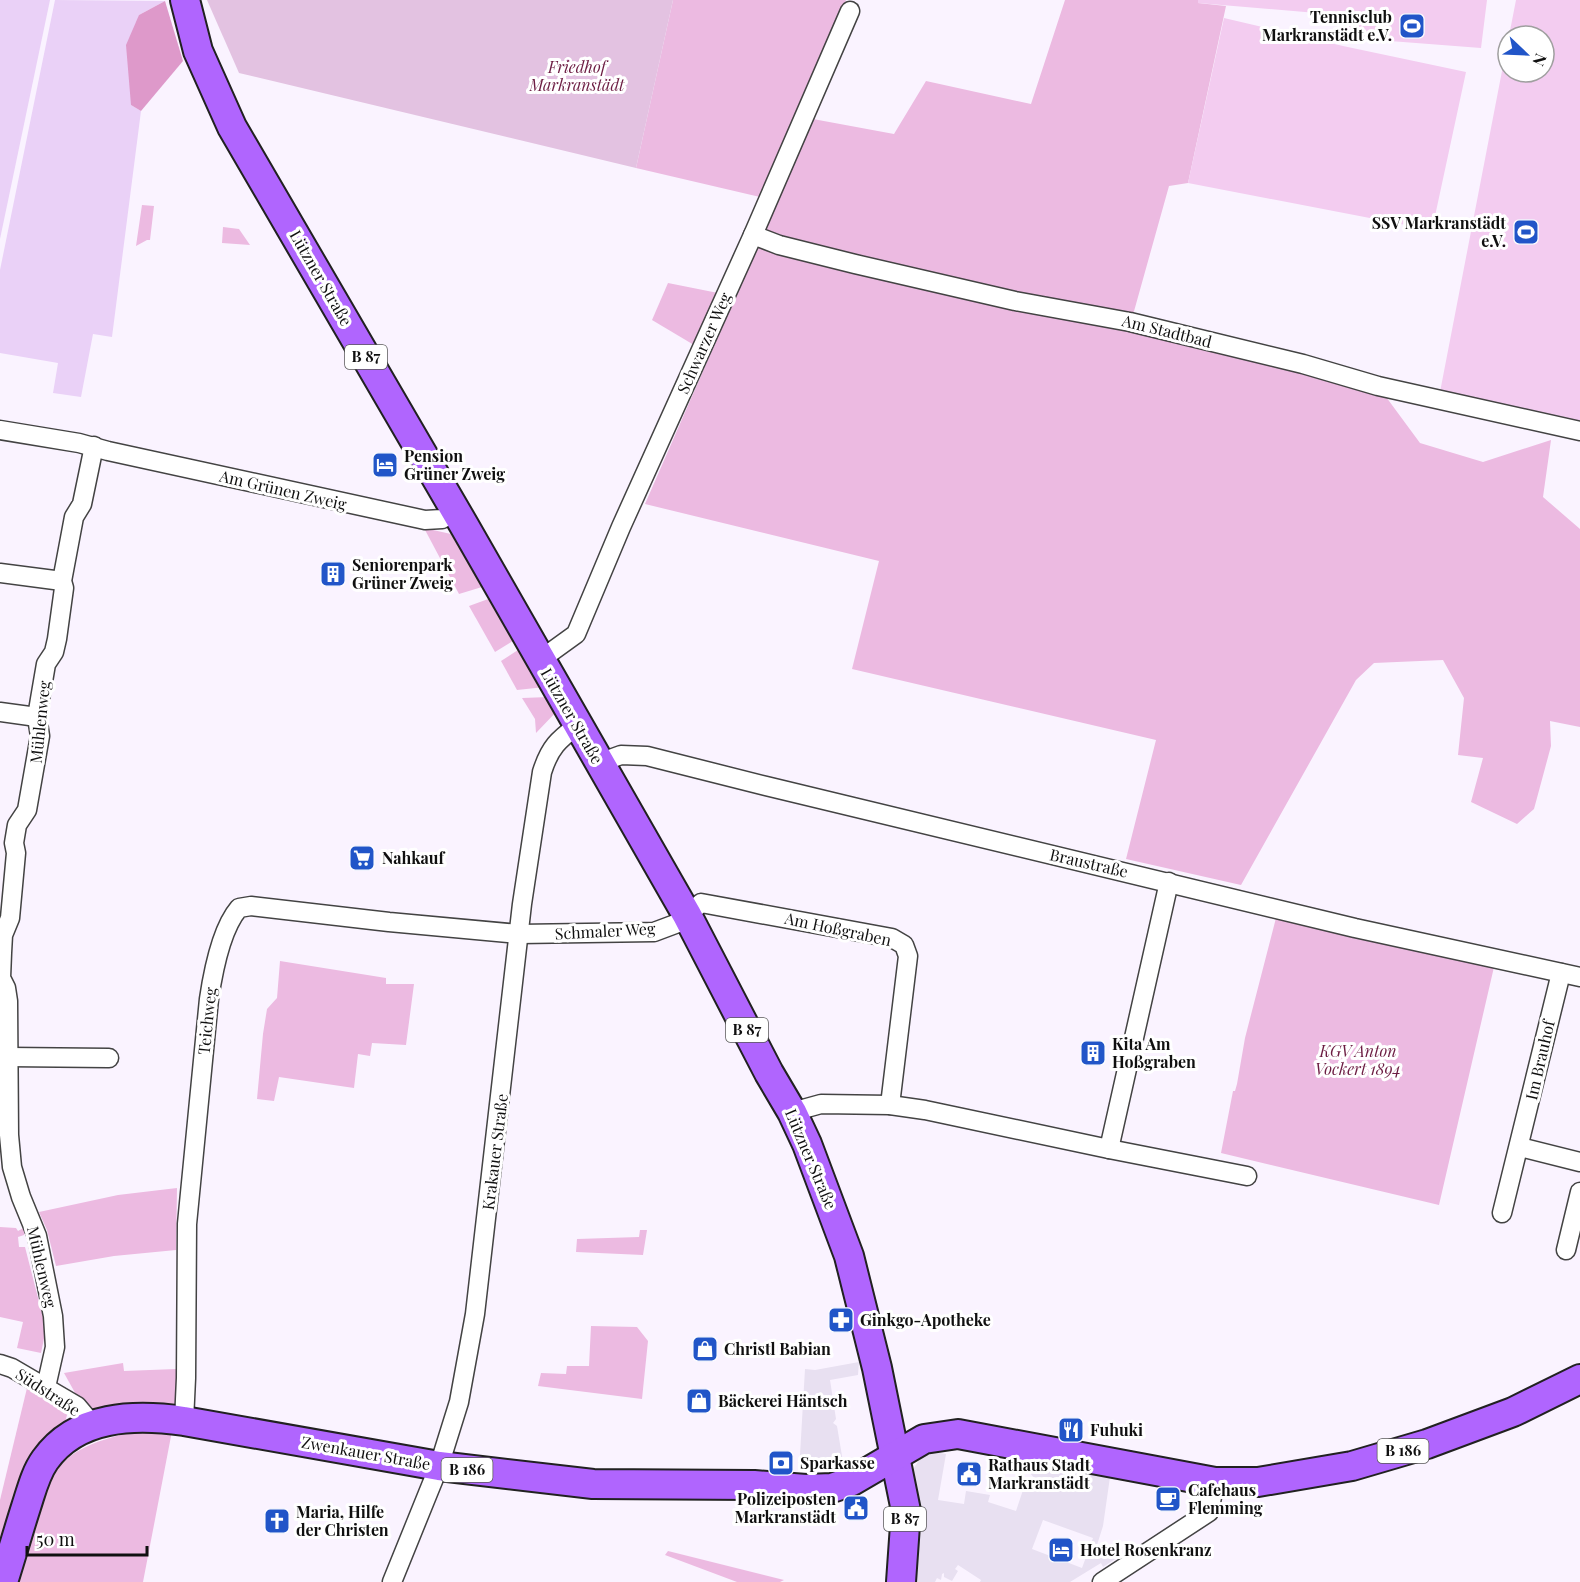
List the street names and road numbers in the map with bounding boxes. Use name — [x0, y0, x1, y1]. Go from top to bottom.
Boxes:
street label: Lützner Straße — [286, 226, 357, 329]
street label: Schwarzer Weg — [672, 288, 735, 397]
street label: Am Stadtbad — [1119, 309, 1214, 352]
road number: B 87 — [345, 345, 387, 369]
street label: Am Grünen Zweig — [217, 464, 349, 514]
street label: Lützner Straße — [537, 664, 608, 767]
street label: Mühlenweg — [25, 679, 54, 764]
street label: Braustraße — [1048, 843, 1130, 882]
street label: Am Hoßgraben — [782, 907, 894, 950]
street label: Schmaler Weg — [554, 917, 656, 944]
street label: Teichweg — [193, 986, 221, 1056]
street label: Im Brauhof — [1520, 1016, 1559, 1102]
road number: B 87 — [726, 1018, 768, 1042]
street label: Krakauer Straße — [477, 1093, 512, 1211]
street label: Lützner Straße — [781, 1105, 842, 1212]
street label: Mühlenweg — [23, 1224, 62, 1310]
street label: Südstraße — [12, 1363, 84, 1420]
street label: Zwenkauer Straße — [300, 1431, 432, 1474]
road number: B 186 — [1378, 1439, 1428, 1463]
road number: B 186 — [442, 1458, 492, 1482]
road number: B 87 — [884, 1507, 926, 1531]

